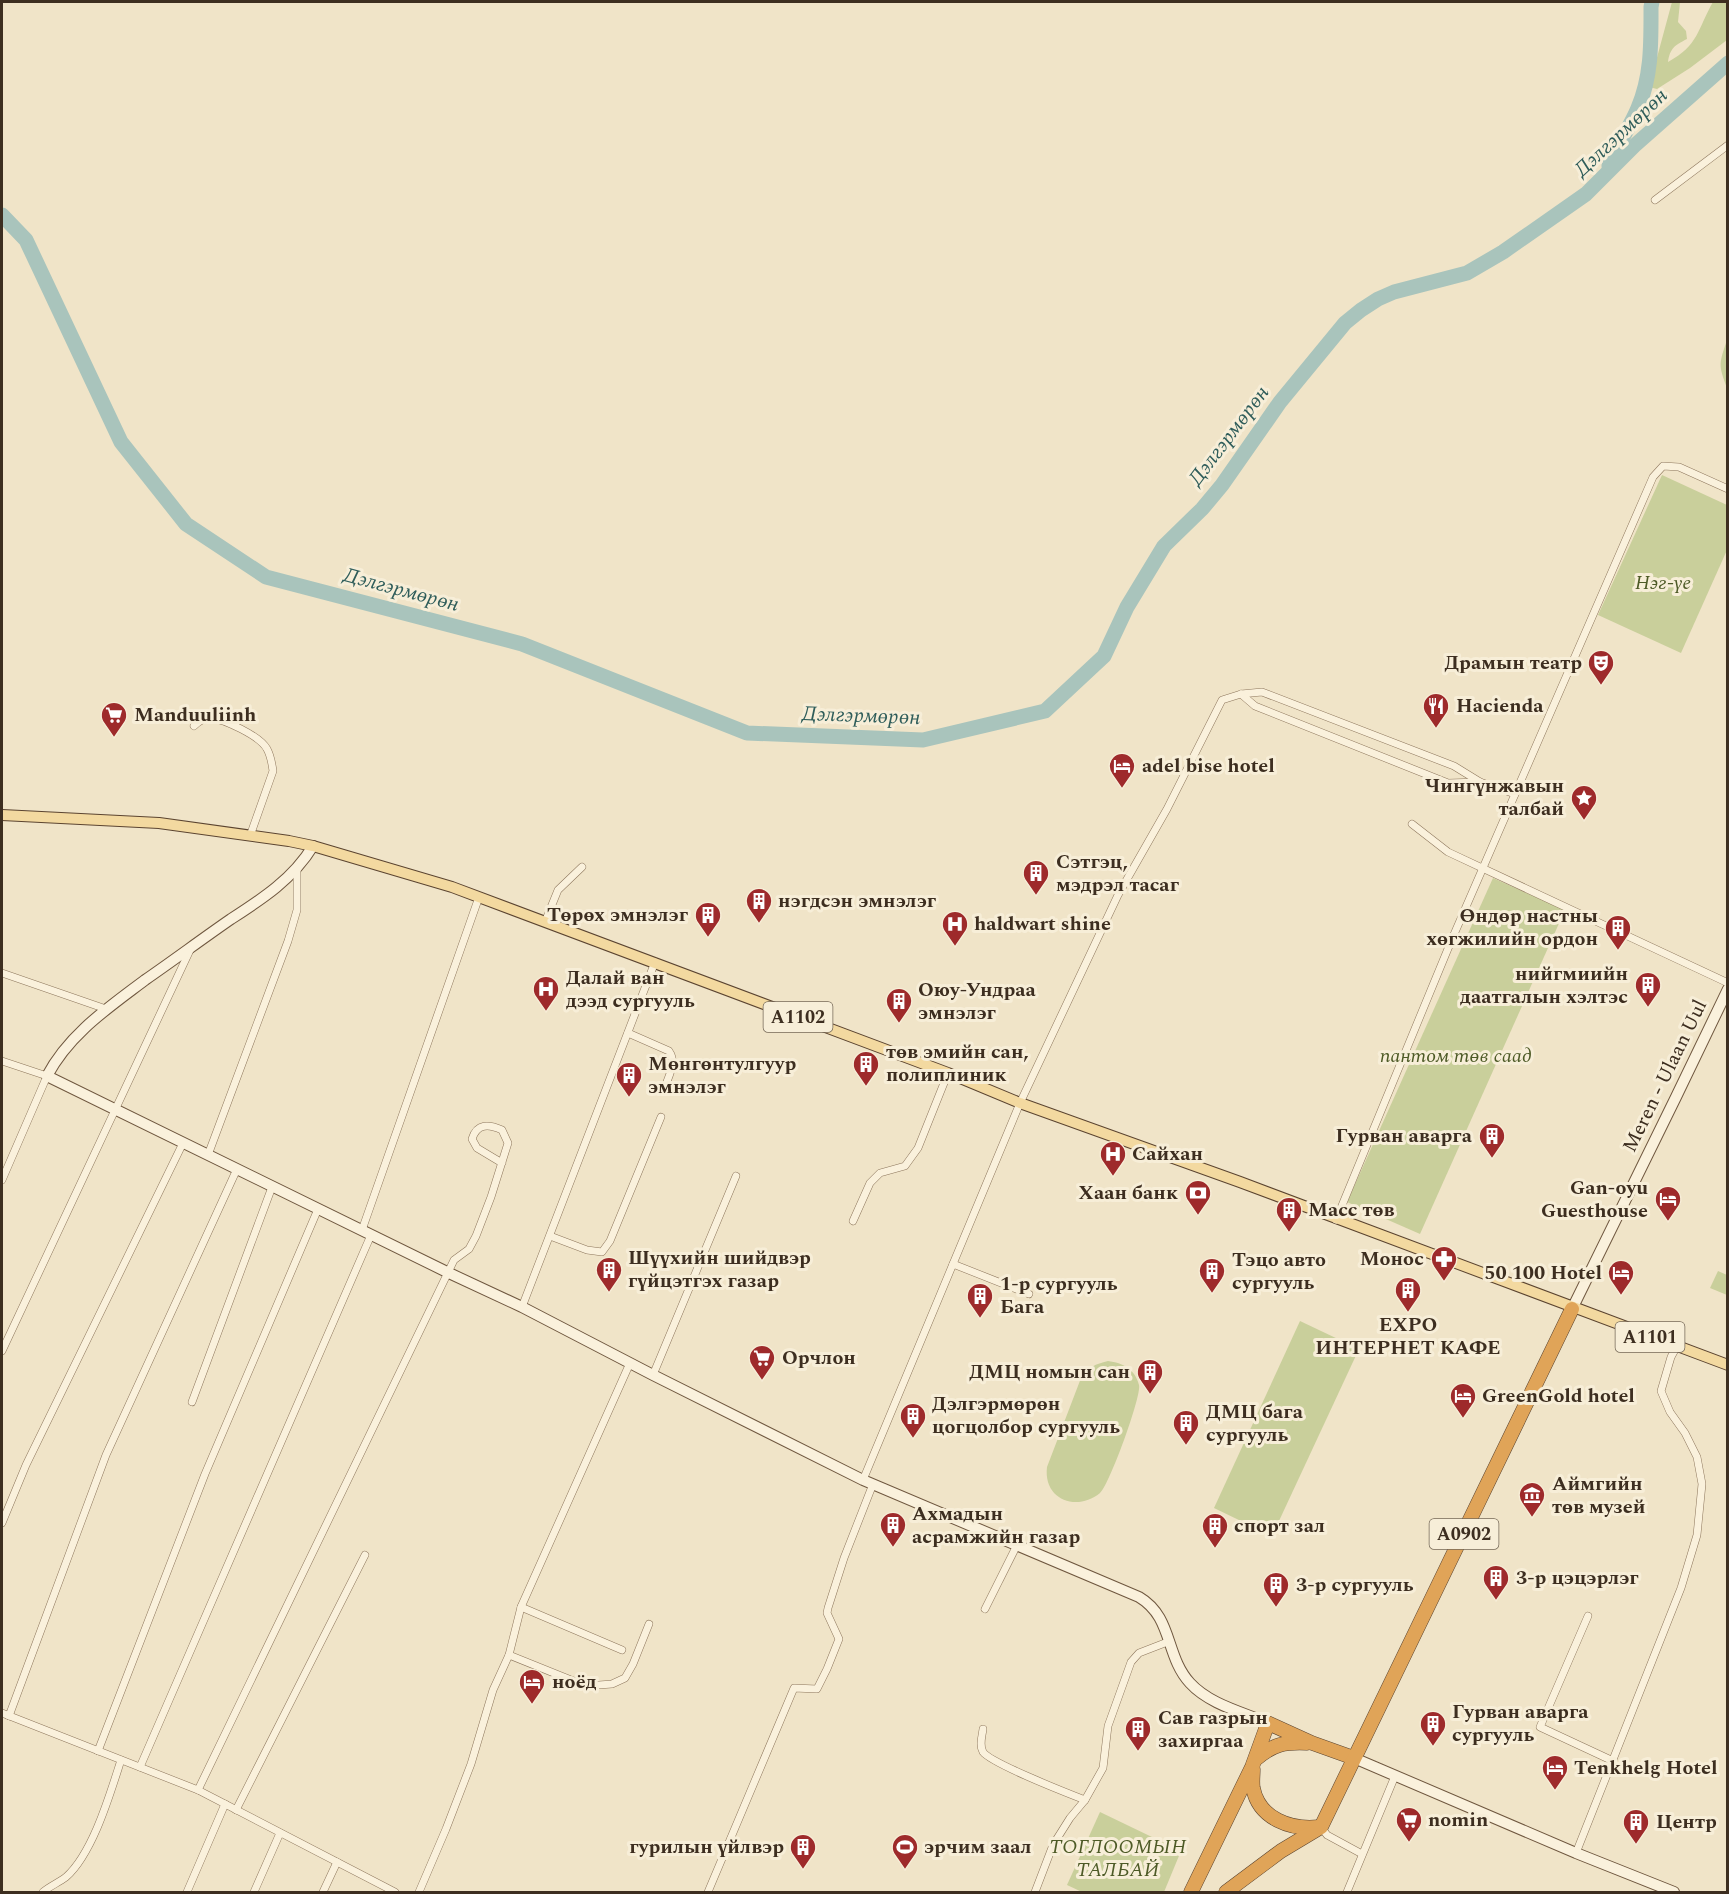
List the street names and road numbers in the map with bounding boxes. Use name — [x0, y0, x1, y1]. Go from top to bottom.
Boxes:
street label: Meren - Ulaan Uul — [1615, 994, 1715, 1158]
road number: A1102 — [764, 1002, 832, 1032]
road number: A1101 — [1616, 1322, 1684, 1352]
road number: A0902 — [1430, 1519, 1498, 1549]

